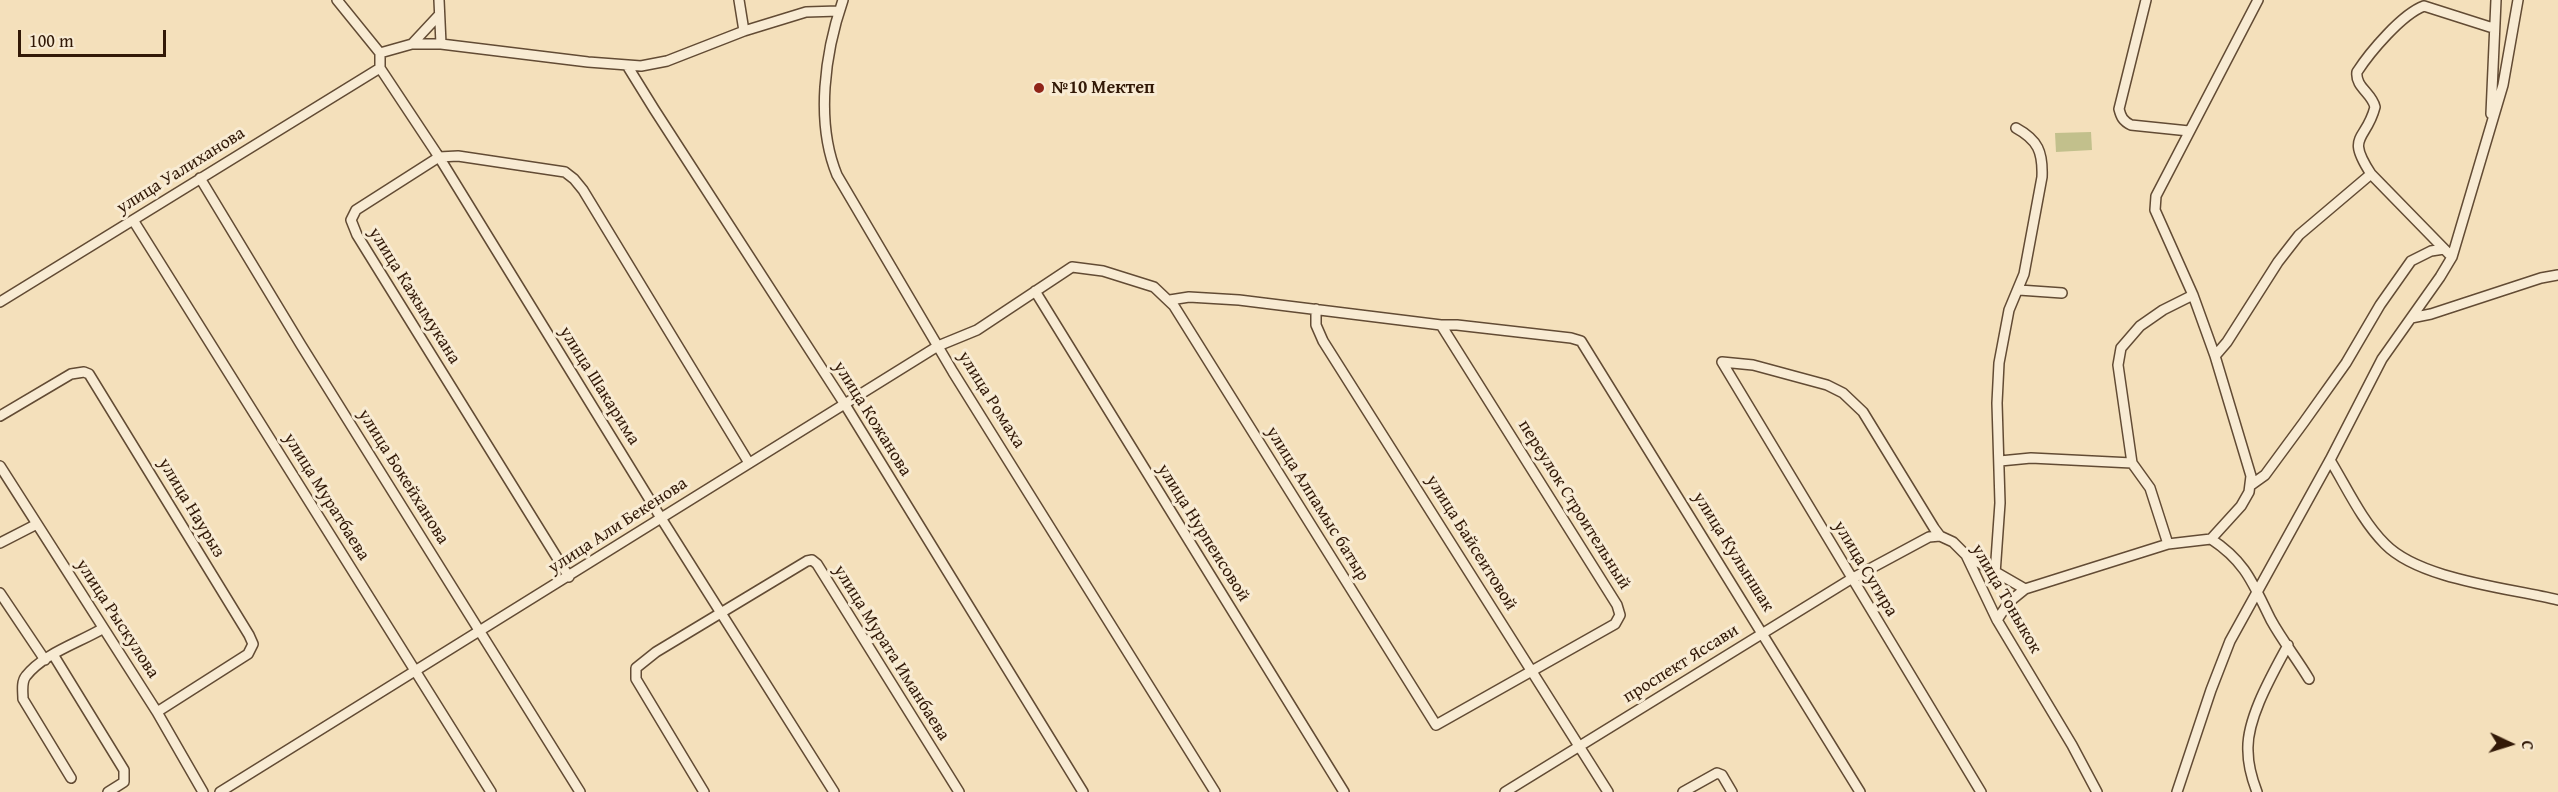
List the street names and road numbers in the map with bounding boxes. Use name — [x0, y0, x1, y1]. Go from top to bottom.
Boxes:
street label: улица Уалиханова — [113, 123, 249, 219]
street label: улица Кажымукана — [363, 224, 465, 368]
street label: улица Шакарима — [554, 323, 644, 449]
street label: улица Ромаха — [953, 347, 1029, 453]
street label: улица Кожанова — [828, 358, 916, 480]
street label: улица Бокейханова — [353, 405, 453, 549]
street label: переулок Строительный — [1513, 416, 1635, 594]
street label: улица Алпамыс батыр — [1261, 423, 1373, 585]
street label: улица Муратбаева — [278, 429, 374, 565]
street label: улица Наурыз — [153, 454, 229, 562]
street label: улица Нурпеисовой — [1152, 460, 1254, 606]
street label: улица Байсеитовой — [1421, 471, 1521, 615]
street label: улица Али Бекенова — [544, 473, 692, 579]
street label: улица Кулыншак — [1687, 488, 1779, 616]
street label: улица Сугира — [1828, 517, 1902, 621]
street label: улица Тоныкок — [1966, 540, 2046, 658]
street label: улица Рыскулова — [70, 555, 164, 683]
street label: улица Мурата Иманбаева — [828, 561, 954, 745]
street label: проспект Яссави — [1619, 620, 1743, 708]

